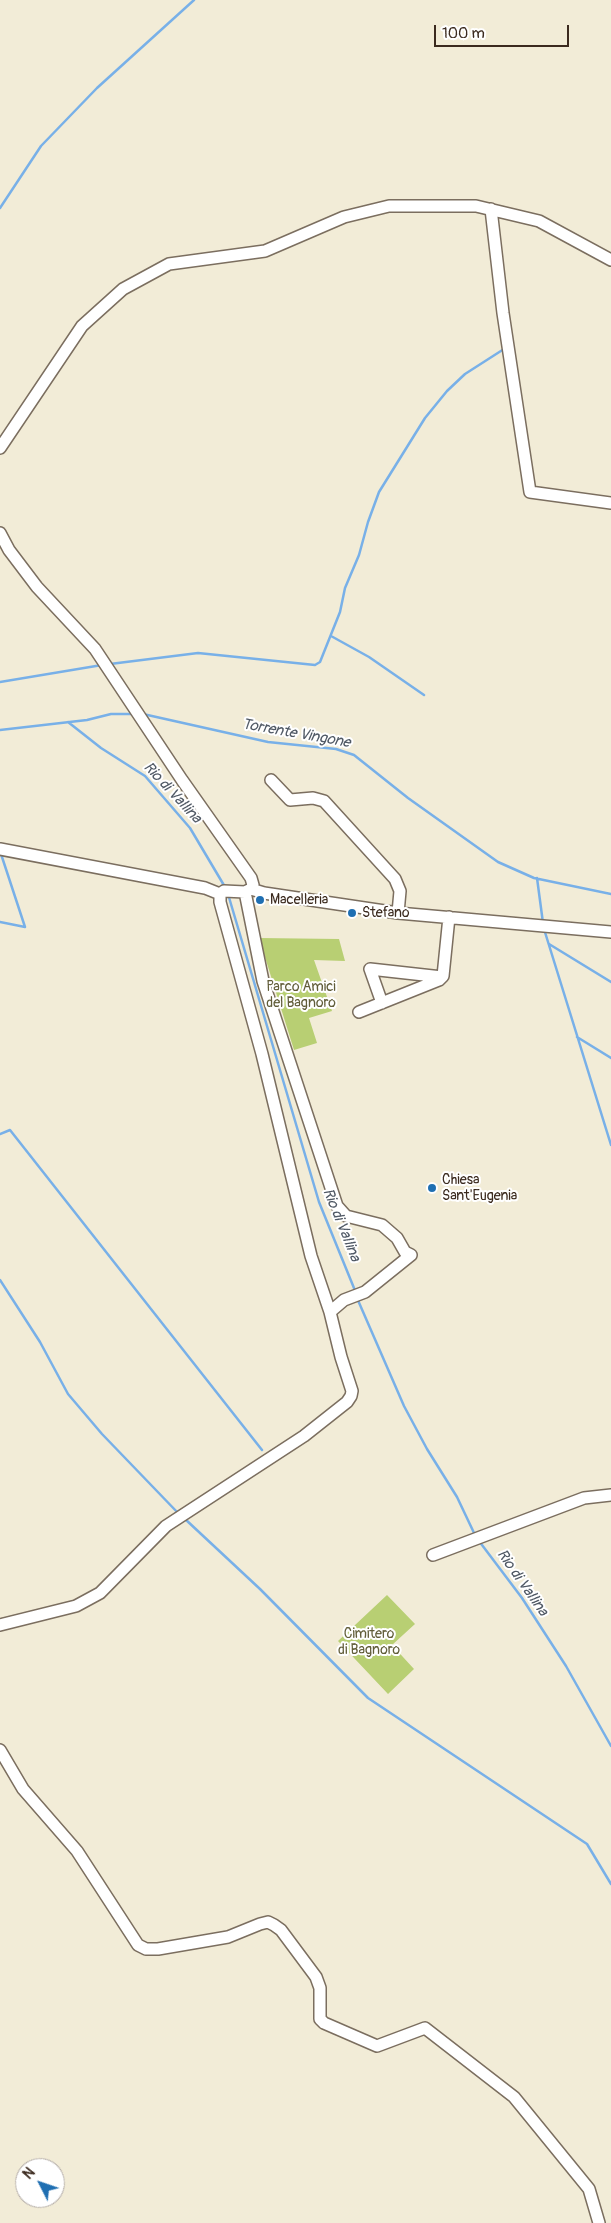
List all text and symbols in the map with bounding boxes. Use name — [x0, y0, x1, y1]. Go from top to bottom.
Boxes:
scale bar — [436, 15, 571, 47]
text: 100 m — [442, 24, 485, 43]
water label: Torrente Vingone — [240, 716, 352, 752]
water label: Rio di Vallina — [139, 759, 205, 827]
place label: Macelleria — [270, 892, 328, 908]
marker: Macelleria — [254, 894, 266, 906]
place label: Stefano — [362, 905, 410, 921]
marker: Stefano — [346, 907, 358, 919]
park label: Parco Amici del Bagnoro — [266, 979, 336, 1012]
place label: Chiesa Sant'Eugenia — [442, 1172, 517, 1204]
marker: Chiesa Sant'Eugenia — [426, 1182, 438, 1194]
water label: Rio di Vallina — [318, 1186, 364, 1264]
water label: Rio di Vallina — [493, 1546, 551, 1620]
park label: Cimitero di Bagnoro — [338, 1626, 400, 1658]
north arrow — [15, 2158, 65, 2208]
text: N — [20, 2164, 39, 2183]

